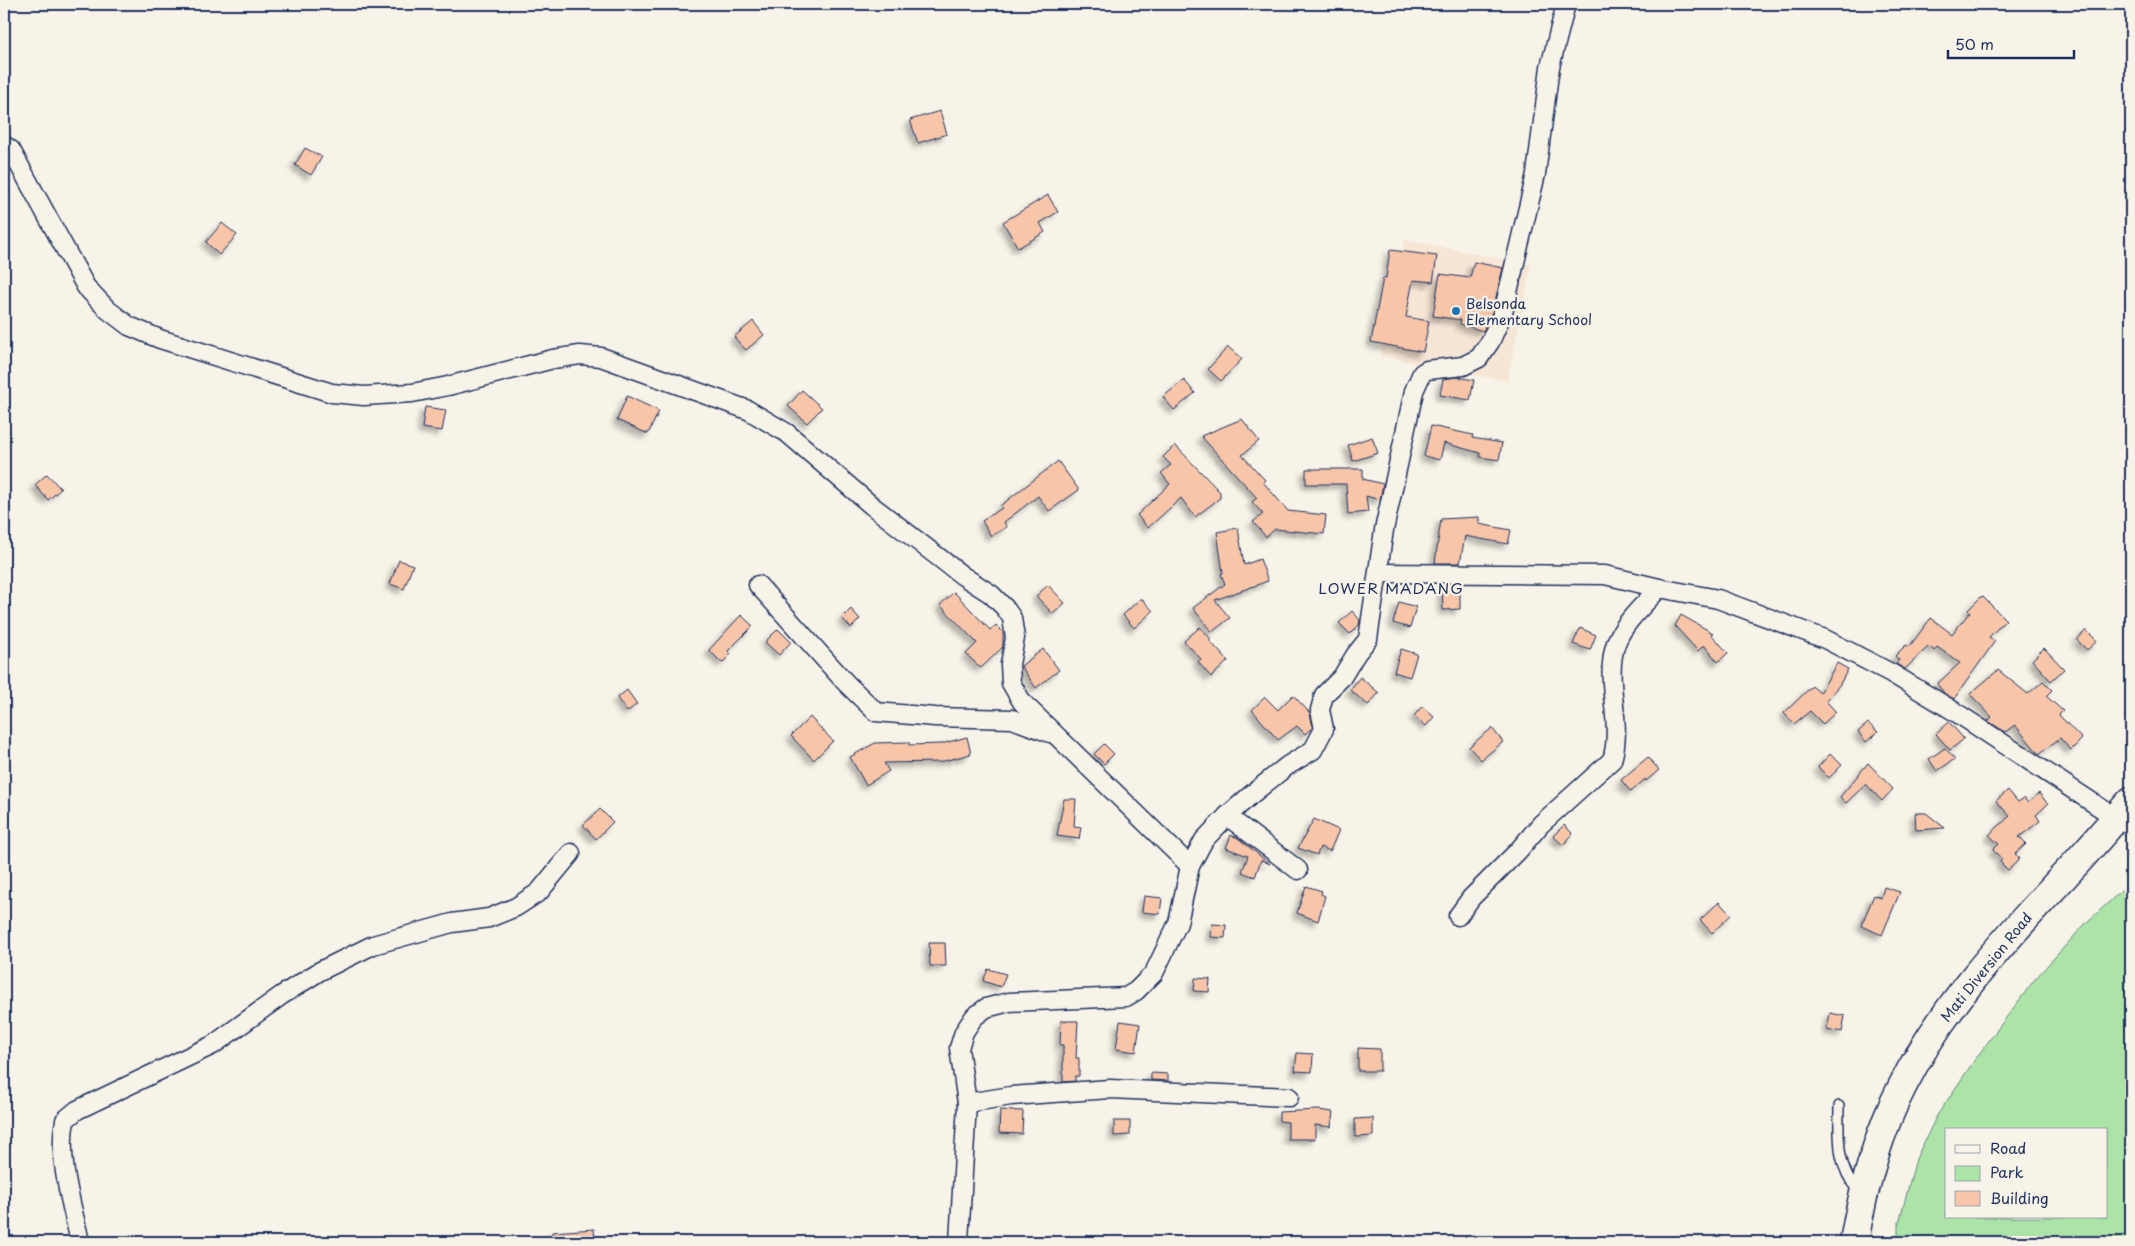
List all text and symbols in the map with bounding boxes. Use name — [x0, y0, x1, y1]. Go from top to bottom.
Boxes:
scale bar — [1948, 28, 2074, 60]
text: 50 m — [1955, 32, 1994, 55]
place label: Belsonda Elementary School — [1466, 293, 1592, 330]
marker: Belsonda Elementary School — [1450, 305, 1462, 317]
district label: LOWER MADANG — [1318, 576, 1464, 599]
street label: Mati Diversion Road — [1935, 908, 2037, 1026]
legend — [1945, 1128, 2108, 1218]
text: Road — [1990, 1136, 2026, 1159]
text: Park — [1990, 1160, 2024, 1183]
text: Building — [1990, 1186, 2049, 1209]

